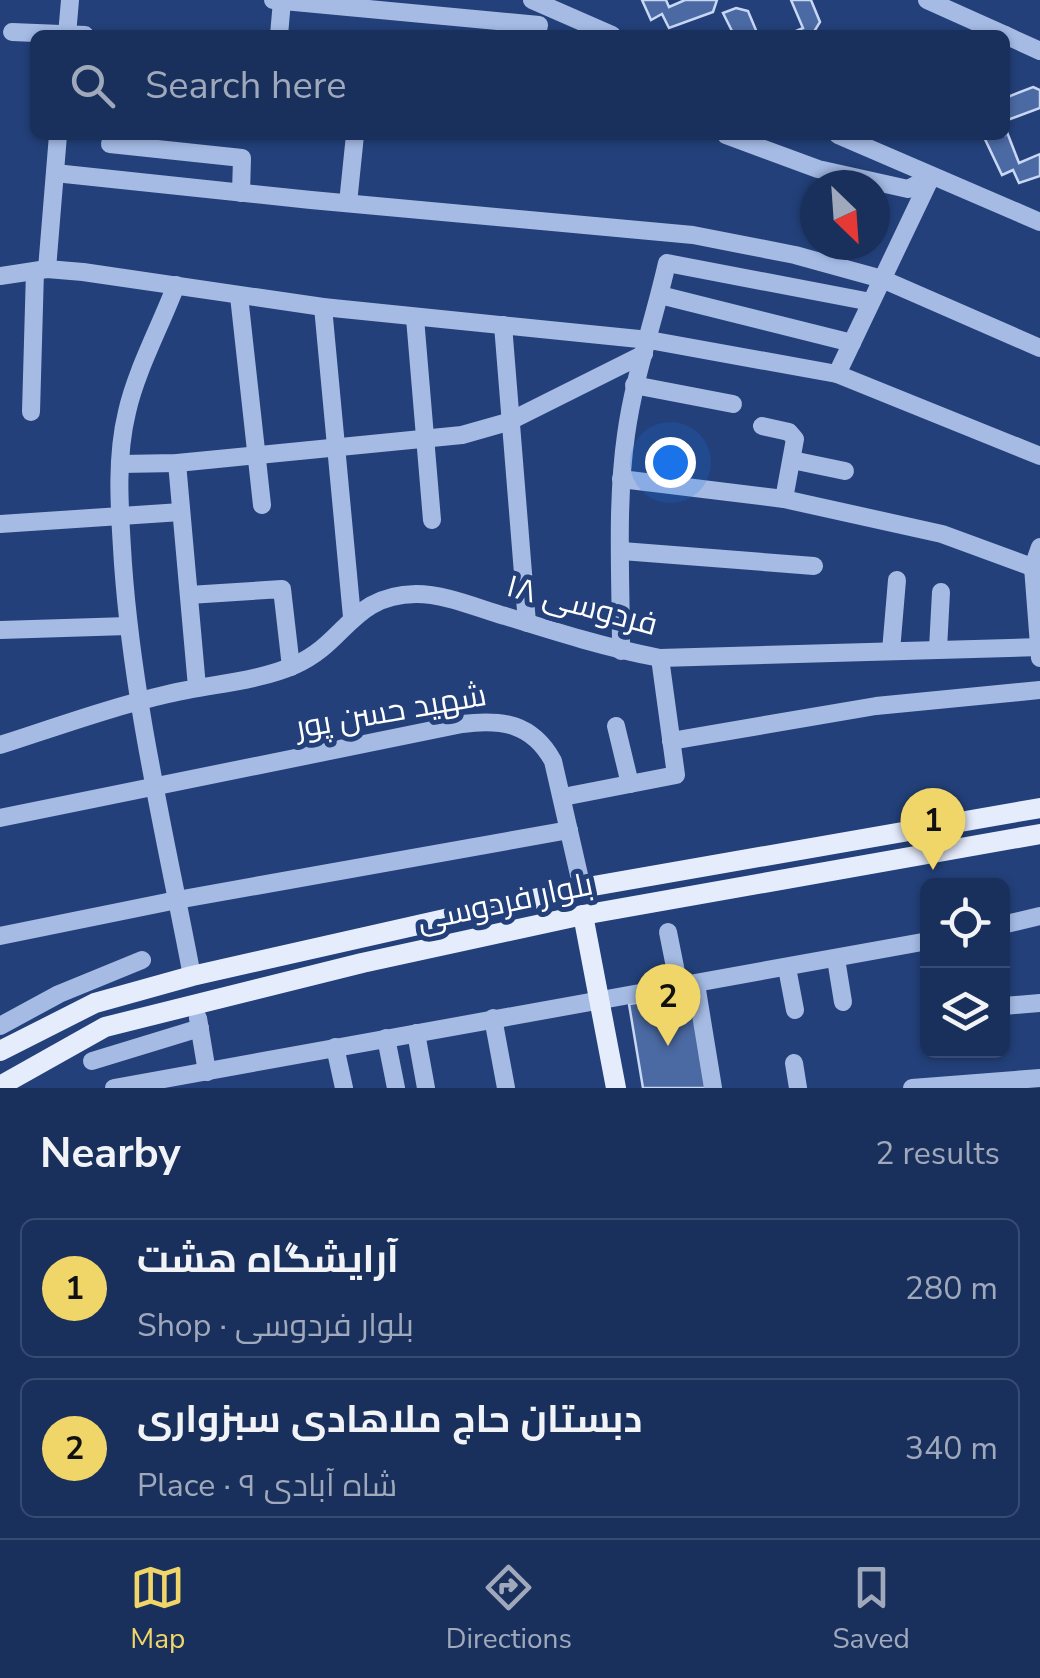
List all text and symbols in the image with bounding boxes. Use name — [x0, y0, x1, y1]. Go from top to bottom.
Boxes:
search box — [30, 30, 1010, 140]
icon: search — [65, 58, 120, 113]
text: Search here — [145, 60, 346, 111]
north arrow — [800, 170, 890, 260]
your location — [645, 437, 696, 488]
street label: فردوسی ۱۸ — [502, 564, 662, 646]
street label: شهید حسن پور — [290, 673, 490, 749]
pin: 1 — [900, 788, 966, 870]
street label: بلوار فردوسی — [413, 862, 597, 942]
map controls — [920, 878, 1010, 1058]
button: locate — [920, 878, 1010, 968]
pin: 2 — [636, 964, 700, 1046]
button: layers — [920, 968, 1010, 1058]
text: Nearby — [40, 1125, 181, 1182]
text: 2 results — [875, 1132, 1000, 1175]
text: آرایشگاه هشت — [137, 1234, 399, 1285]
text: 1 — [65, 1267, 84, 1310]
text: 280 m — [905, 1267, 998, 1310]
text: Shop · بلوار فردوسی — [137, 1304, 414, 1347]
text: دبستان حاج ملاهادی سبزواری — [137, 1394, 642, 1445]
text: 2 — [65, 1427, 84, 1470]
text: 340 m — [905, 1427, 998, 1470]
text: Place · شاه آبادی ۹ — [137, 1464, 397, 1507]
tab: Map — [130, 1560, 185, 1658]
tab: Directions — [446, 1560, 572, 1658]
tab: Saved — [832, 1560, 910, 1658]

